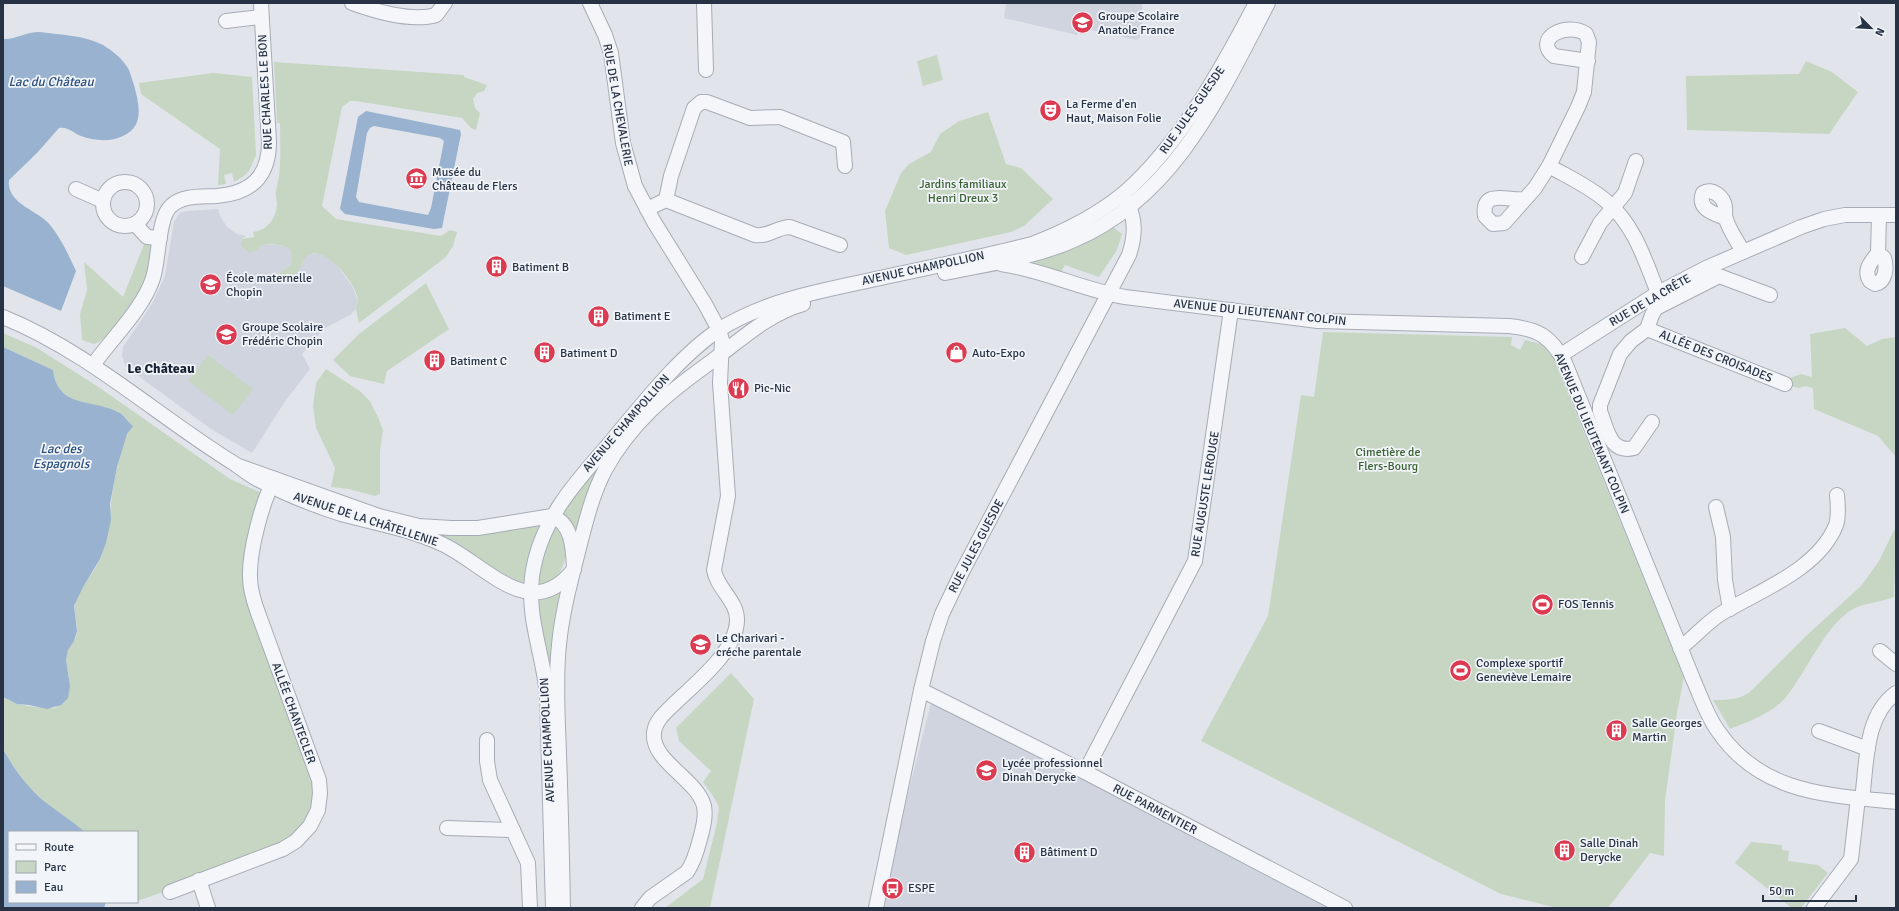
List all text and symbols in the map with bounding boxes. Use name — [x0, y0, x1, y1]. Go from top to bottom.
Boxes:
north arrow — [1851, 8, 1891, 48]
place label: Groupe Scolaire Anatole France — [1098, 9, 1179, 38]
school or university icon: Groupe Scolaire Anatole France — [1070, 10, 1096, 36]
text: N — [1872, 26, 1887, 38]
street label: RUE CHARLES LE BON — [255, 34, 276, 150]
street label: RUE DE LA CHEVALERIE — [599, 43, 636, 168]
street label: RUE JULES GUESDE — [1156, 63, 1228, 157]
water label: Lac du Château — [8, 74, 94, 90]
place label: La Ferme d'en Haut, Maison Folie — [1066, 97, 1161, 126]
theatre icon: La Ferme d'en Haut, Maison Folie — [1037, 98, 1063, 124]
place label: Musée du Château de Flers — [432, 165, 517, 194]
museum icon: Musée du Château de Flers — [403, 166, 429, 192]
park label: Jardins familiaux Henri Dreux 3 — [919, 177, 1007, 206]
street label: AVENUE CHAMPOLLION — [860, 248, 986, 289]
building icon: Batiment B — [484, 254, 510, 280]
place label: Batiment B — [512, 260, 569, 275]
place label: École maternelle Chopin — [226, 271, 312, 300]
street label: RUE DE LA CRÊTE — [1607, 271, 1694, 330]
school or university icon: École maternelle Chopin — [198, 272, 224, 298]
street label: AVENUE DU LIEUTENANT COLPIN — [1173, 296, 1347, 329]
building icon: Batiment E — [585, 303, 611, 329]
place label: Batiment E — [614, 309, 671, 324]
place label: Groupe Scolaire Frédéric Chopin — [242, 320, 323, 349]
school or university icon: Groupe Scolaire Frédéric Chopin — [213, 321, 239, 347]
street label: ALLÉE DES CROISADES — [1657, 327, 1775, 386]
building icon: Batiment D — [531, 340, 557, 366]
shop icon: Auto-Expo — [944, 340, 970, 366]
place label: Batiment D — [560, 346, 618, 361]
place label: Auto-Expo — [972, 346, 1025, 361]
building icon: Batiment C — [422, 348, 448, 374]
street label: AVENUE DU LIEUTENANT COLPIN — [1551, 350, 1632, 516]
place label: Batiment C — [450, 354, 507, 369]
district label: Le Château — [127, 360, 195, 377]
street label: AVENUE CHAMPOLLION — [580, 371, 673, 475]
restaurant icon: Pic-Nic — [725, 375, 751, 401]
place label: Pic-Nic — [754, 381, 791, 396]
street label: RUE AUGUSTE LEROUGE — [1188, 430, 1223, 558]
water label: Lac des Espagnols — [33, 441, 91, 472]
park label: Cimetière de Flers-Bourg — [1356, 445, 1420, 474]
street label: AVENUE DE LA CHÂTELLENIE — [291, 489, 440, 550]
street label: RUE JULES GUESDE — [945, 497, 1008, 596]
sports icon: FOS Tennis — [1530, 591, 1556, 617]
place label: FOS Tennis — [1558, 597, 1614, 612]
place label: Le Charivari - créche parentale — [716, 631, 802, 660]
school or university icon: Le Charivari - créche parentale — [688, 632, 714, 658]
place label: Complexe sportif Geneviève Lemaire — [1476, 656, 1572, 685]
sports icon: Complexe sportif Geneviève Lemaire — [1447, 657, 1473, 683]
street label: ALLÉE CHANTECLER — [268, 660, 319, 766]
street label: AVENUE CHAMPOLLION — [537, 677, 558, 803]
place label: Salle Georges Martin — [1632, 716, 1702, 745]
building icon: Salle Georges Martin — [1603, 717, 1629, 743]
place label: Lycée professionnel Dinah Derycke — [1002, 756, 1103, 785]
school or university icon: Lycée professionnel Dinah Derycke — [973, 757, 999, 783]
street label: RUE PARMENTIER — [1110, 781, 1199, 838]
legend — [8, 831, 138, 903]
place label: Salle Dinah Derycke — [1580, 836, 1638, 865]
building icon: Salle Dinah Derycke — [1552, 837, 1578, 863]
building icon: Bâtiment D — [1012, 839, 1038, 865]
text: Route — [44, 840, 74, 855]
place label: Bâtiment D — [1040, 845, 1098, 860]
text: Parc — [44, 860, 67, 875]
bus stop icon: ESPE — [880, 875, 906, 901]
scale bar — [1763, 877, 1856, 903]
text: Eau — [44, 880, 63, 895]
place label: ESPE — [908, 881, 935, 896]
text: 50 m — [1769, 884, 1794, 899]

